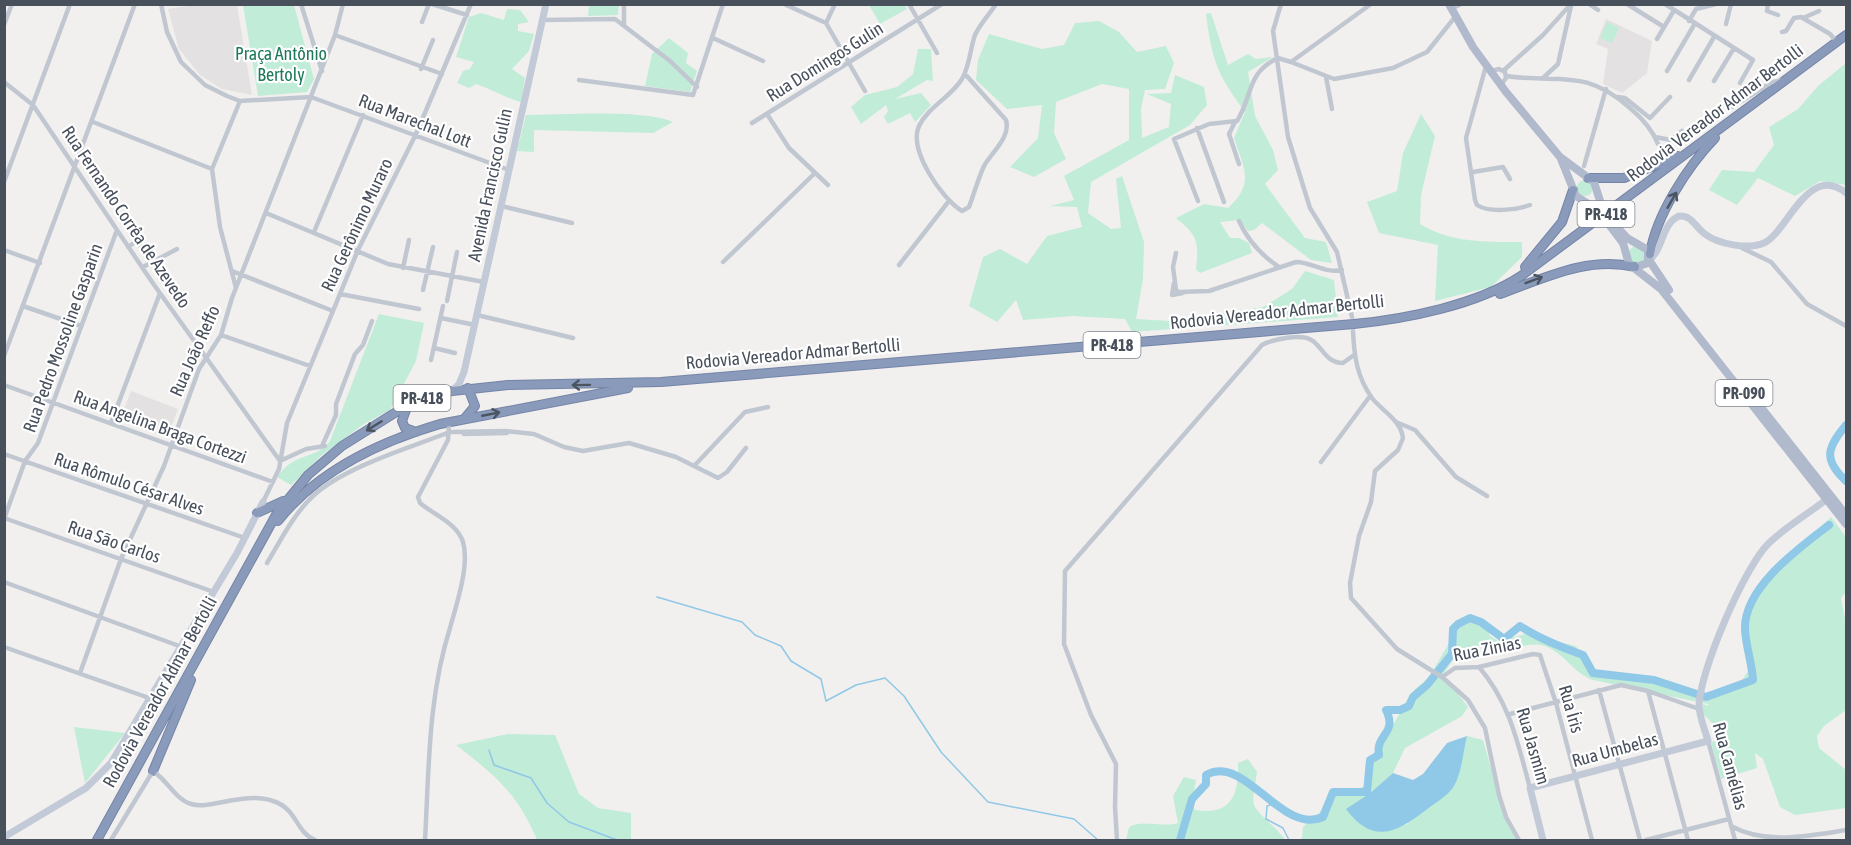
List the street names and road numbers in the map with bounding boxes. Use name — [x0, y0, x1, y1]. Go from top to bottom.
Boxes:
street label: Rua Domingos Gulin — [763, 17, 887, 106]
street label: Rodovia Vereador Admar Bertolli — [1622, 39, 1807, 186]
street label: Rua Marechal Lott — [356, 89, 475, 152]
street label: Avenida Francisco Gulin — [463, 106, 516, 263]
street label: Rua Fernando Corrêa de Azevedo — [58, 122, 195, 312]
street label: Rua Gerônimo Muraro — [316, 155, 397, 295]
road number: PR-418 — [1578, 201, 1634, 227]
street label: Rua Pedro Mossoline Gasparin — [19, 241, 106, 435]
street label: Rodovia Vereador Admar Bertolli — [1169, 290, 1385, 333]
street label: Rua João Reffo — [165, 302, 224, 400]
road number: PR-418 — [1084, 332, 1140, 358]
street label: Rodovia Vereador Admar Bertolli — [685, 334, 901, 373]
road number: PR-090 — [1716, 380, 1772, 406]
road number: PR-418 — [394, 385, 450, 411]
street label: Rua Angelina Braga Cortezzi — [71, 386, 249, 468]
street label: Rua Rômulo César Alves — [51, 448, 207, 519]
street label: Rua São Carlos — [65, 516, 163, 567]
street label: Rodovia Vereador Admar Bertolli — [98, 593, 221, 791]
street label: Rua Zinias — [1451, 632, 1522, 665]
street label: Rua Íris — [1555, 682, 1588, 735]
street label: Rua Jasmim — [1512, 705, 1554, 787]
street label: Rua Camélias — [1709, 720, 1752, 812]
street label: Rua Umbelas — [1570, 728, 1660, 771]

